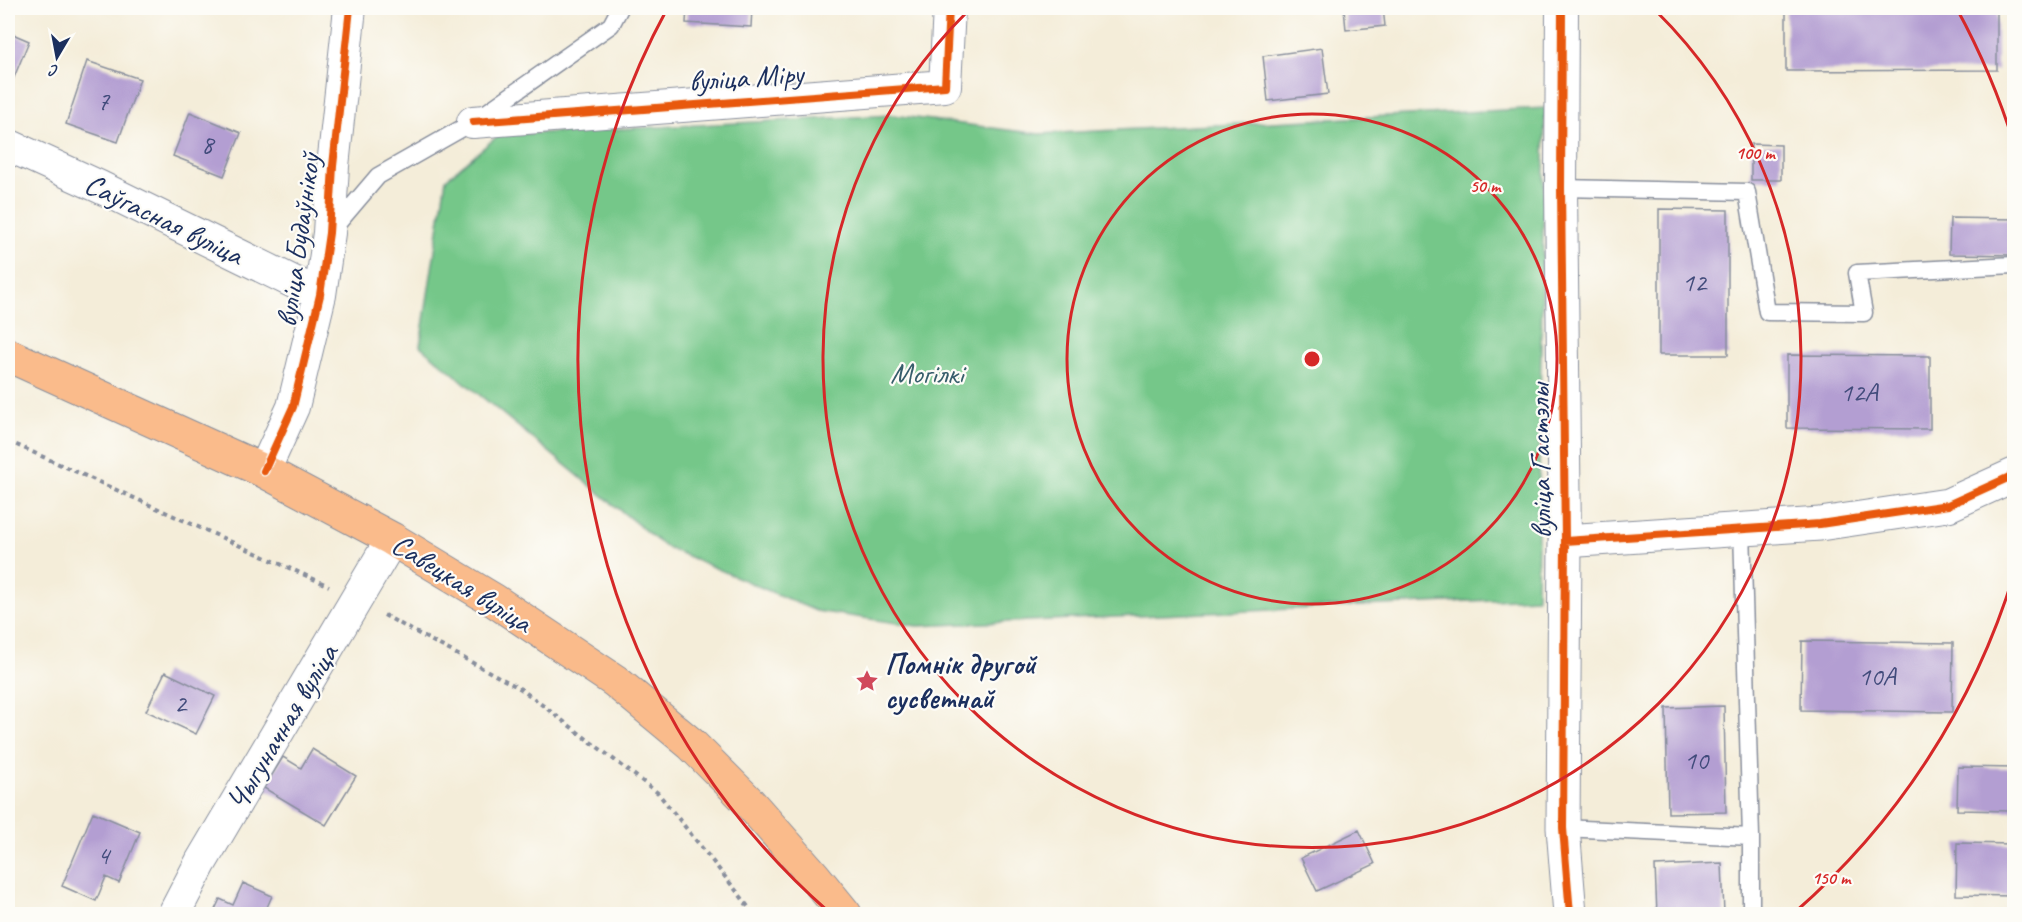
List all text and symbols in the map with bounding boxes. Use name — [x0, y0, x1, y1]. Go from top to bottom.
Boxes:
north arrow — [27, 27, 87, 87]
street label: вуліца Міру — [688, 54, 807, 100]
text: С — [47, 60, 60, 81]
house number: 7 — [97, 84, 111, 118]
house number: 8 — [201, 127, 216, 161]
text: 100 m — [1736, 142, 1776, 164]
street label: вуліца Будаўнікоў — [267, 149, 329, 329]
street label: Саўгасная вуліца — [79, 164, 251, 274]
text: 50 m — [1470, 175, 1502, 197]
house number: 12 — [1682, 265, 1708, 299]
centre of rings — [1302, 349, 1322, 369]
park label: Могілкі — [890, 354, 967, 392]
house number: 12А — [1840, 375, 1879, 409]
street label: вуліца Гастэлы — [1520, 381, 1560, 539]
street label: Савецкая вуліца — [385, 525, 541, 642]
street label: Чыгуначная вуліца — [218, 636, 347, 817]
place label: Помнік другой сусветнай — [885, 645, 1038, 717]
house number: 10А — [1858, 659, 1897, 693]
place icon: Помнік другой сусветнай — [854, 668, 880, 694]
house number: 2 — [174, 686, 188, 720]
house number: 10 — [1684, 743, 1710, 777]
house number: 4 — [97, 838, 112, 872]
text: 150 m — [1812, 867, 1852, 889]

